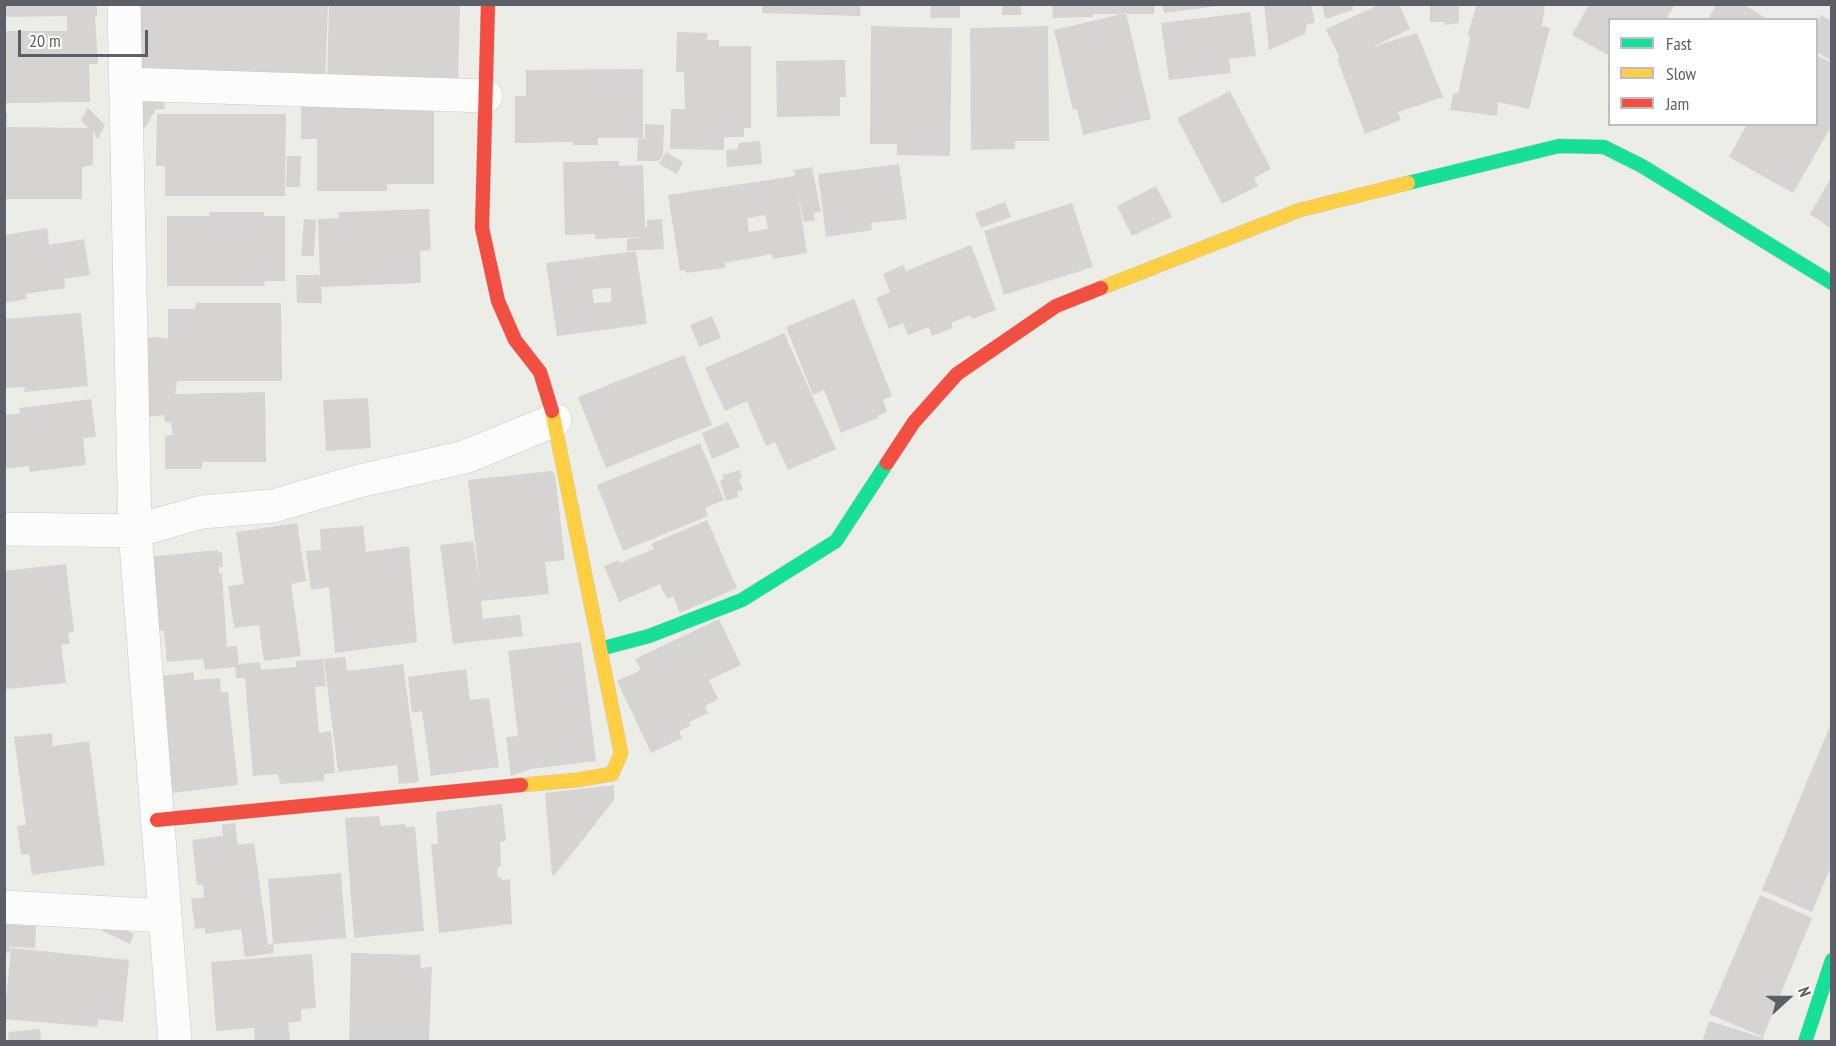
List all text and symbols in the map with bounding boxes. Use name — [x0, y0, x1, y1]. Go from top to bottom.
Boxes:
scale bar — [21, 18, 152, 56]
legend — [1608, 18, 1818, 126]
text: 20 m — [29, 29, 61, 52]
text: Fast — [1666, 32, 1692, 55]
text: Slow — [1666, 62, 1696, 85]
text: Jam — [1666, 92, 1689, 115]
north arrow — [1758, 968, 1818, 1028]
text: N — [1794, 984, 1816, 999]

